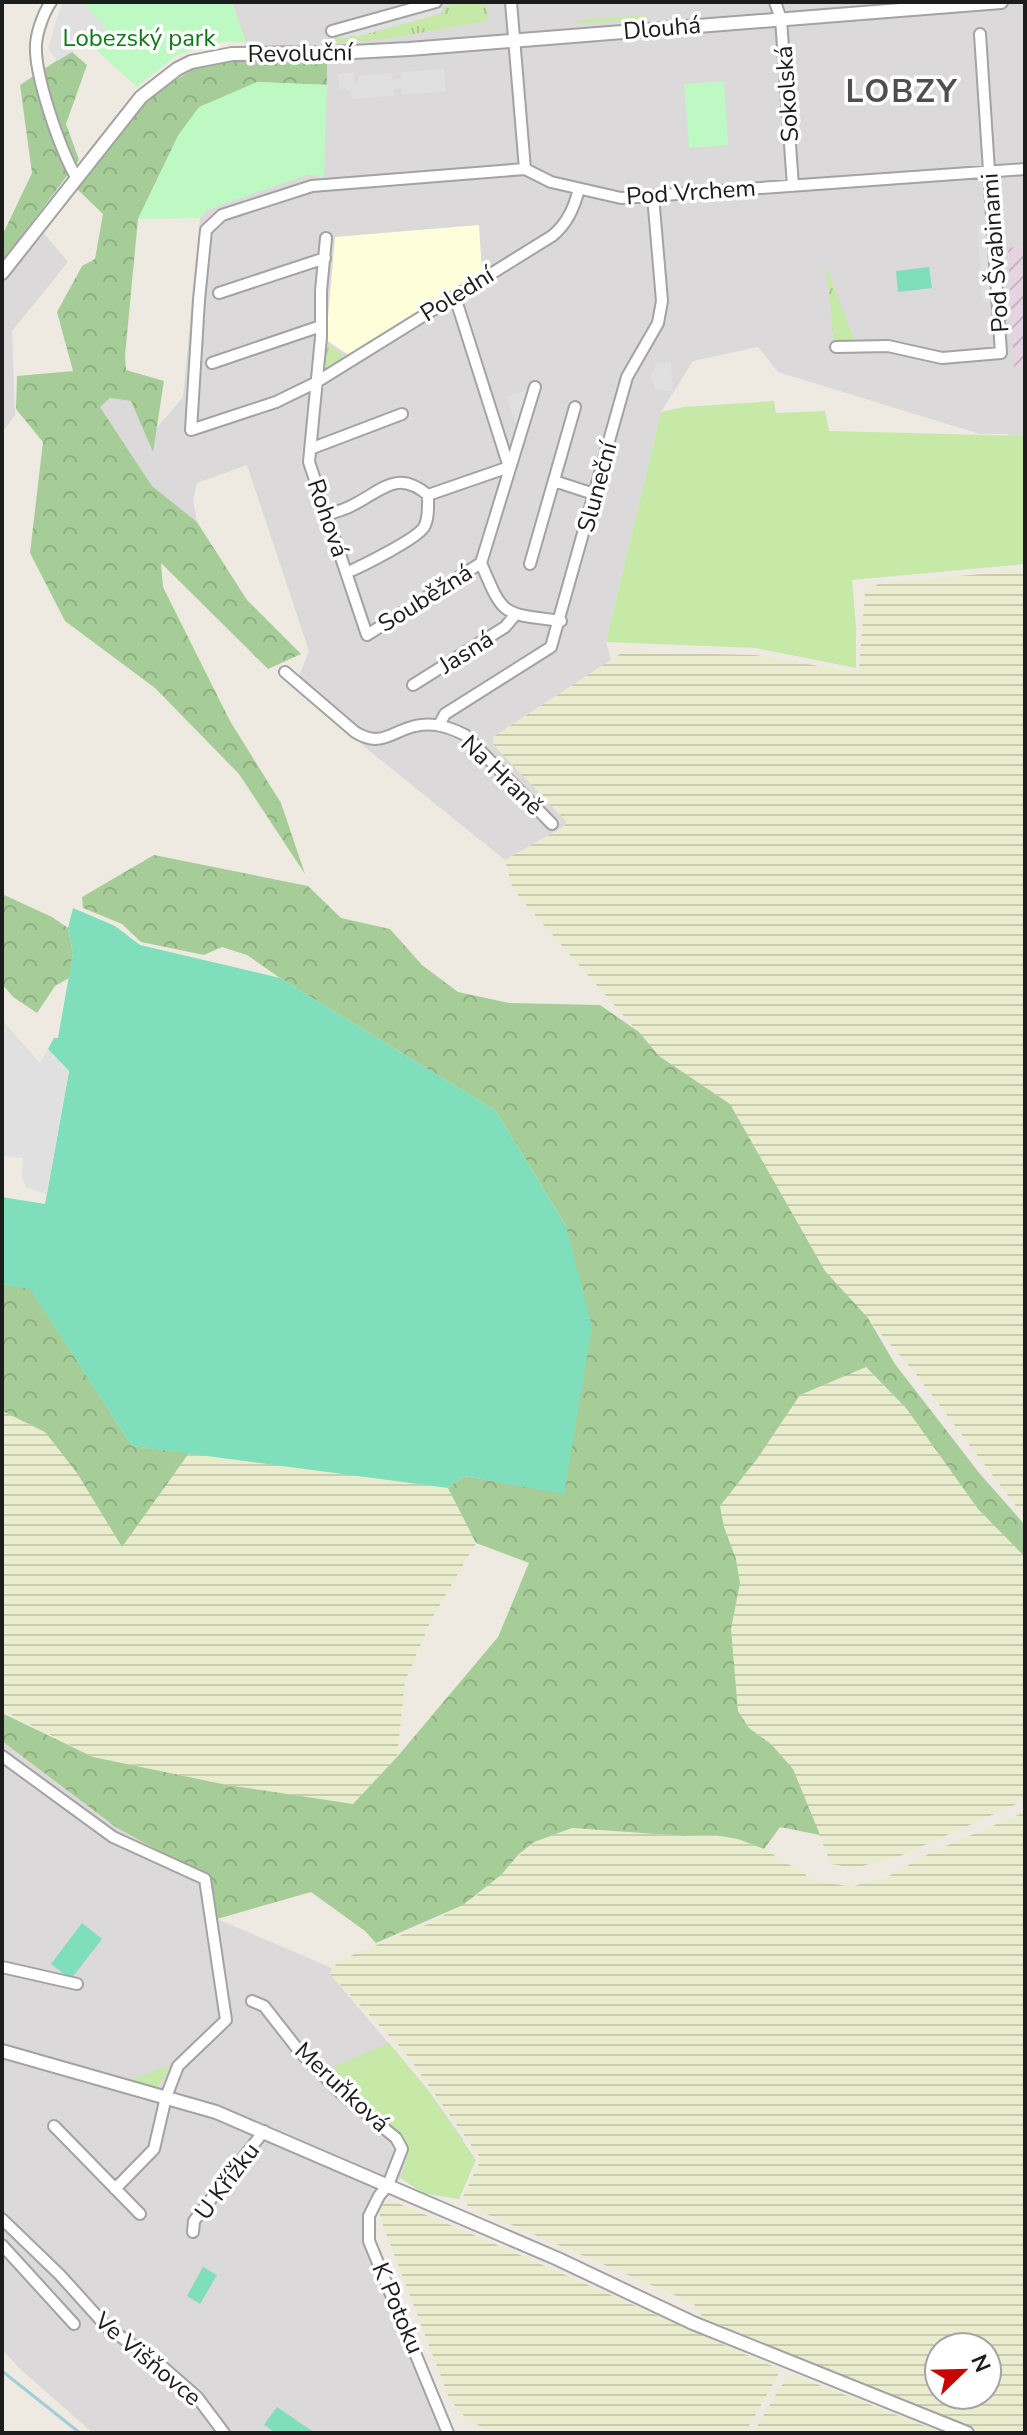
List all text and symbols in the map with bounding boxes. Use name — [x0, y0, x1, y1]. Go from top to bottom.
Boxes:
street label: Dlouhá — [622, 9, 702, 47]
park label: Lobezský park — [63, 22, 216, 54]
street label: Revoluční — [247, 36, 354, 70]
street label: Sokolská — [768, 45, 806, 143]
district label: LOBZY — [845, 70, 959, 113]
street label: Pod Vrchem — [625, 172, 757, 212]
street label: Pod Švabinami — [973, 172, 1017, 334]
street label: Polední — [414, 258, 501, 329]
street label: Sluneční — [570, 437, 625, 536]
street label: Rohová — [300, 475, 356, 561]
street label: Souběžná — [372, 556, 478, 640]
street label: Jasná — [432, 623, 499, 682]
street label: Na Hraně — [454, 728, 550, 822]
street label: Meruňková — [288, 2035, 396, 2139]
street label: U Křížku — [187, 2136, 267, 2226]
street label: K Potoku — [364, 2257, 432, 2359]
street label: Ve Višňovce — [87, 2304, 208, 2413]
north arrow — [923, 2331, 1003, 2411]
text: N — [963, 2350, 998, 2377]

